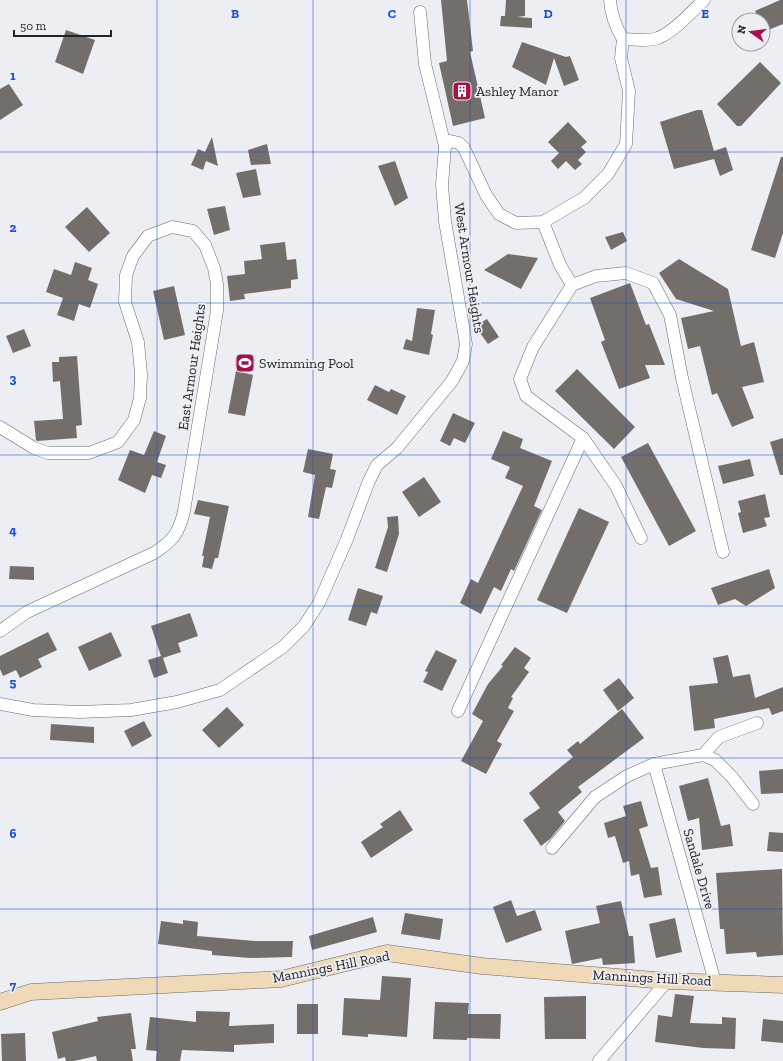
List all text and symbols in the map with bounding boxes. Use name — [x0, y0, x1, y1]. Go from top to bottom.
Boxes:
text: B — [231, 6, 239, 21]
text: C — [388, 6, 396, 21]
text: D — [543, 6, 553, 21]
text: E — [701, 6, 709, 21]
scale bar — [14, 12, 111, 38]
north arrow — [731, 12, 771, 52]
text: 50 m — [20, 19, 47, 33]
text: N — [734, 23, 749, 35]
text: 1 — [10, 68, 16, 83]
building icon: Ashley Manor — [451, 80, 473, 102]
place label: Ashley Manor — [476, 83, 559, 100]
street label: West Armour Heights — [450, 202, 488, 334]
text: 2 — [10, 220, 17, 235]
street label: East Armour Heights — [175, 303, 209, 431]
sports icon: Swimming Pool — [234, 352, 256, 374]
place label: Swimming Pool — [259, 355, 354, 372]
text: 3 — [10, 371, 17, 386]
text: 4 — [9, 523, 17, 538]
text: 5 — [10, 675, 17, 690]
text: 6 — [10, 826, 17, 841]
street label: Sandale Drive — [679, 827, 719, 912]
street label: Mannings Hill Road — [271, 947, 391, 987]
street label: Mannings Hill Road — [592, 966, 712, 990]
text: 7 — [10, 978, 17, 993]

